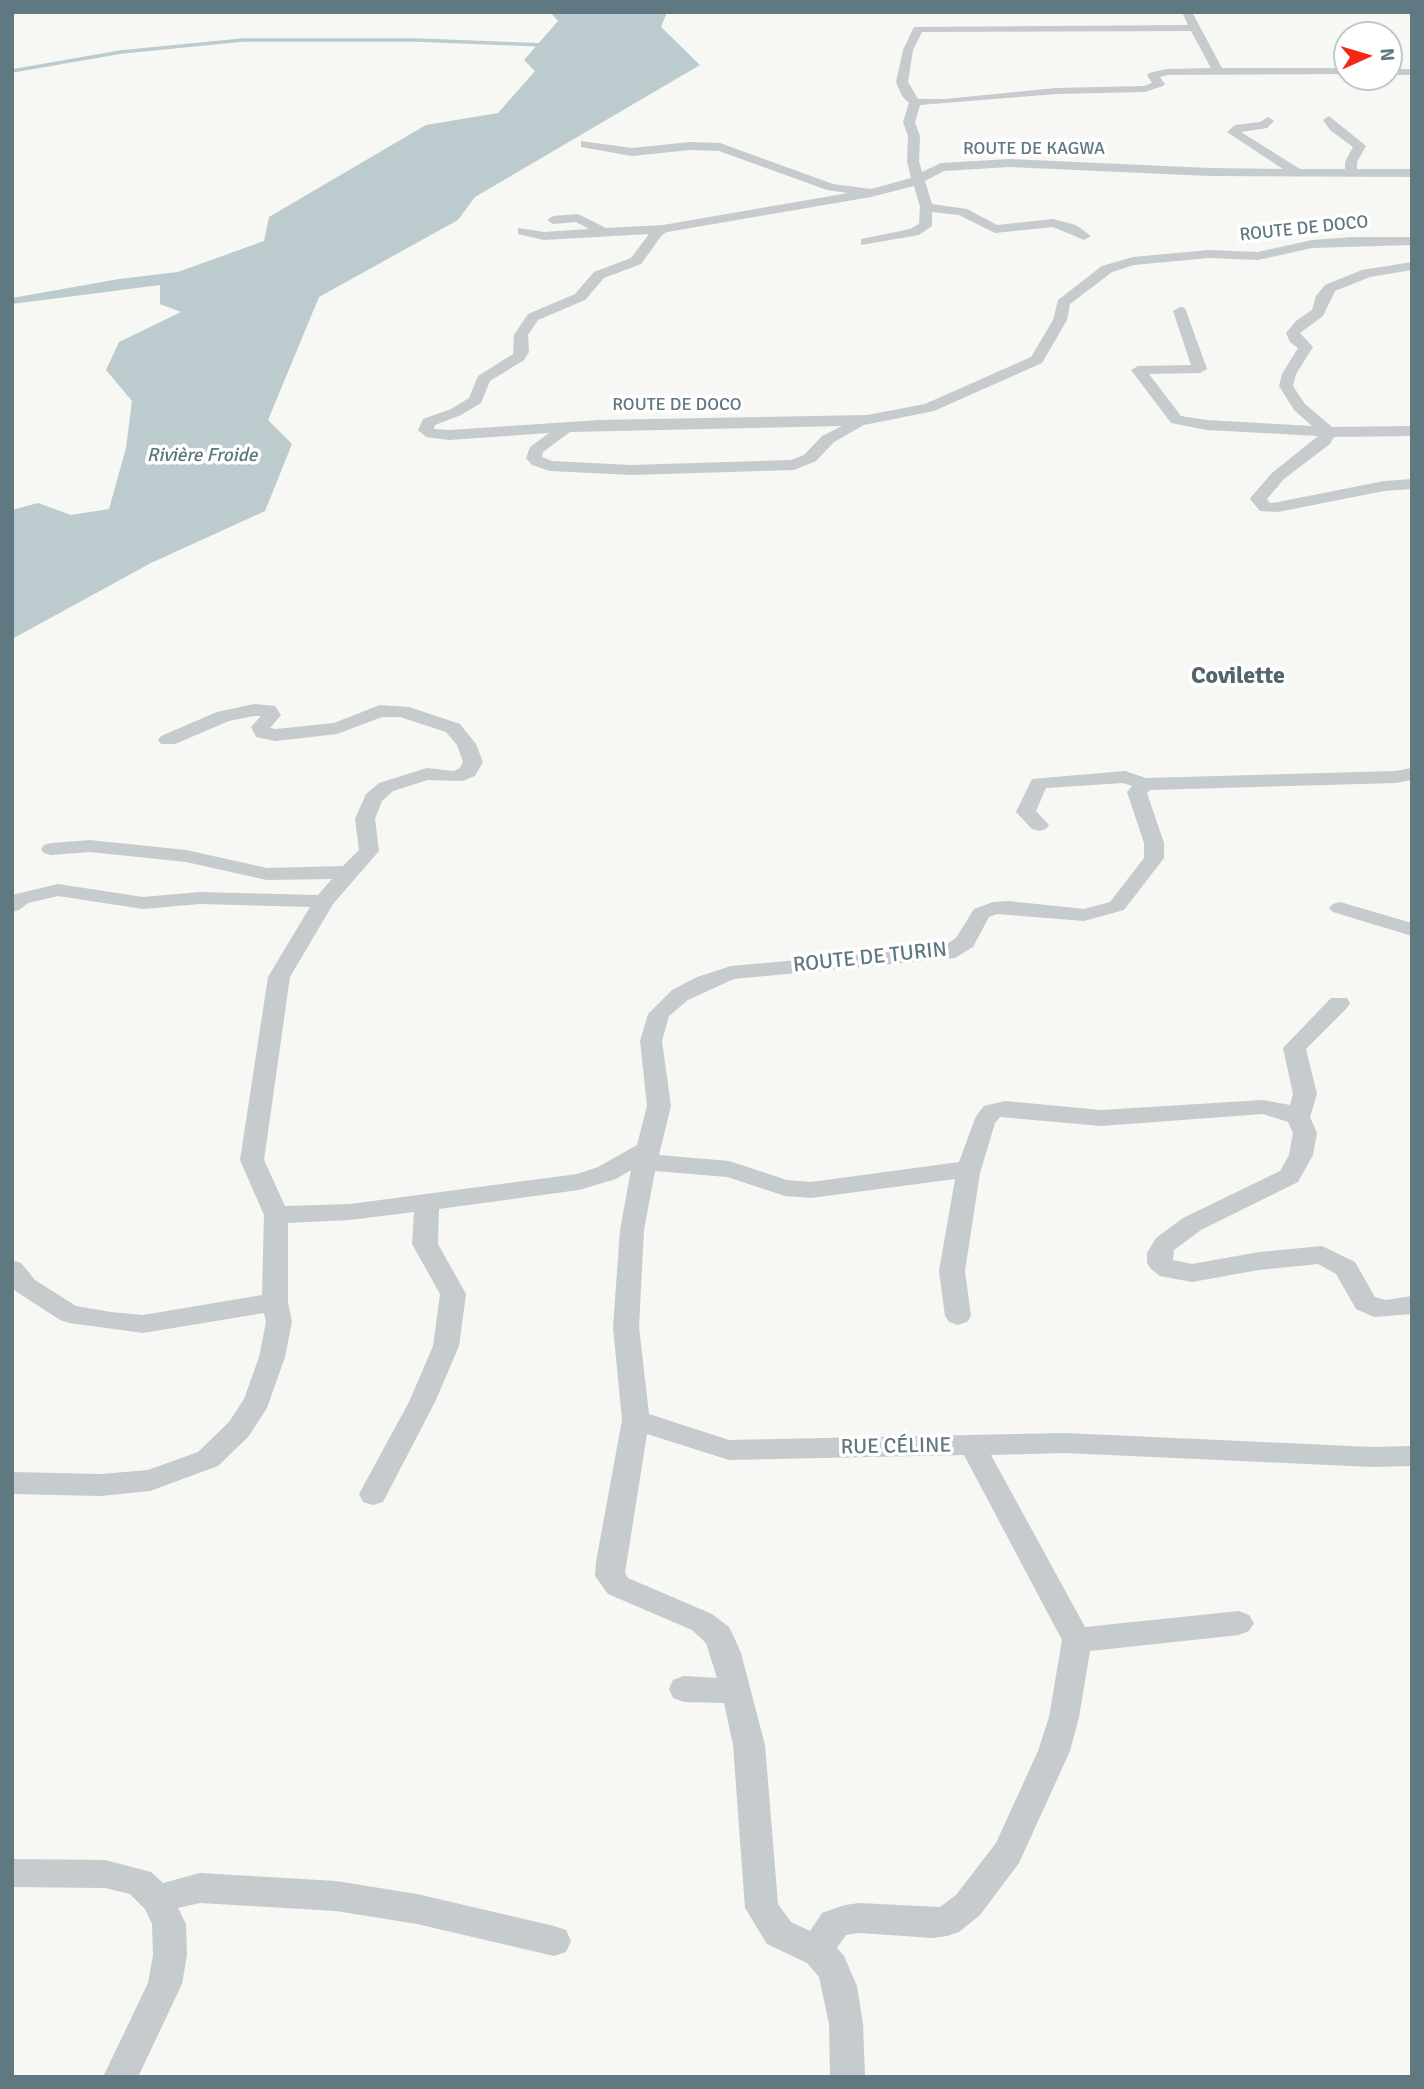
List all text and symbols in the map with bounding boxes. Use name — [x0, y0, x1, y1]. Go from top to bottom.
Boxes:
north arrow — [1333, 21, 1403, 91]
text: N — [1375, 47, 1399, 62]
street label: ROUTE DE KAGWA — [963, 138, 1105, 160]
street label: ROUTE DE DOCO — [1239, 212, 1369, 246]
street label: ROUTE DE DOCO — [612, 394, 742, 416]
water label: Rivière Froide — [147, 445, 257, 467]
district label: Covilette — [1191, 663, 1285, 691]
street label: ROUTE DE TURIN — [792, 937, 948, 979]
street label: RUE CÉLINE — [841, 1433, 951, 1461]

